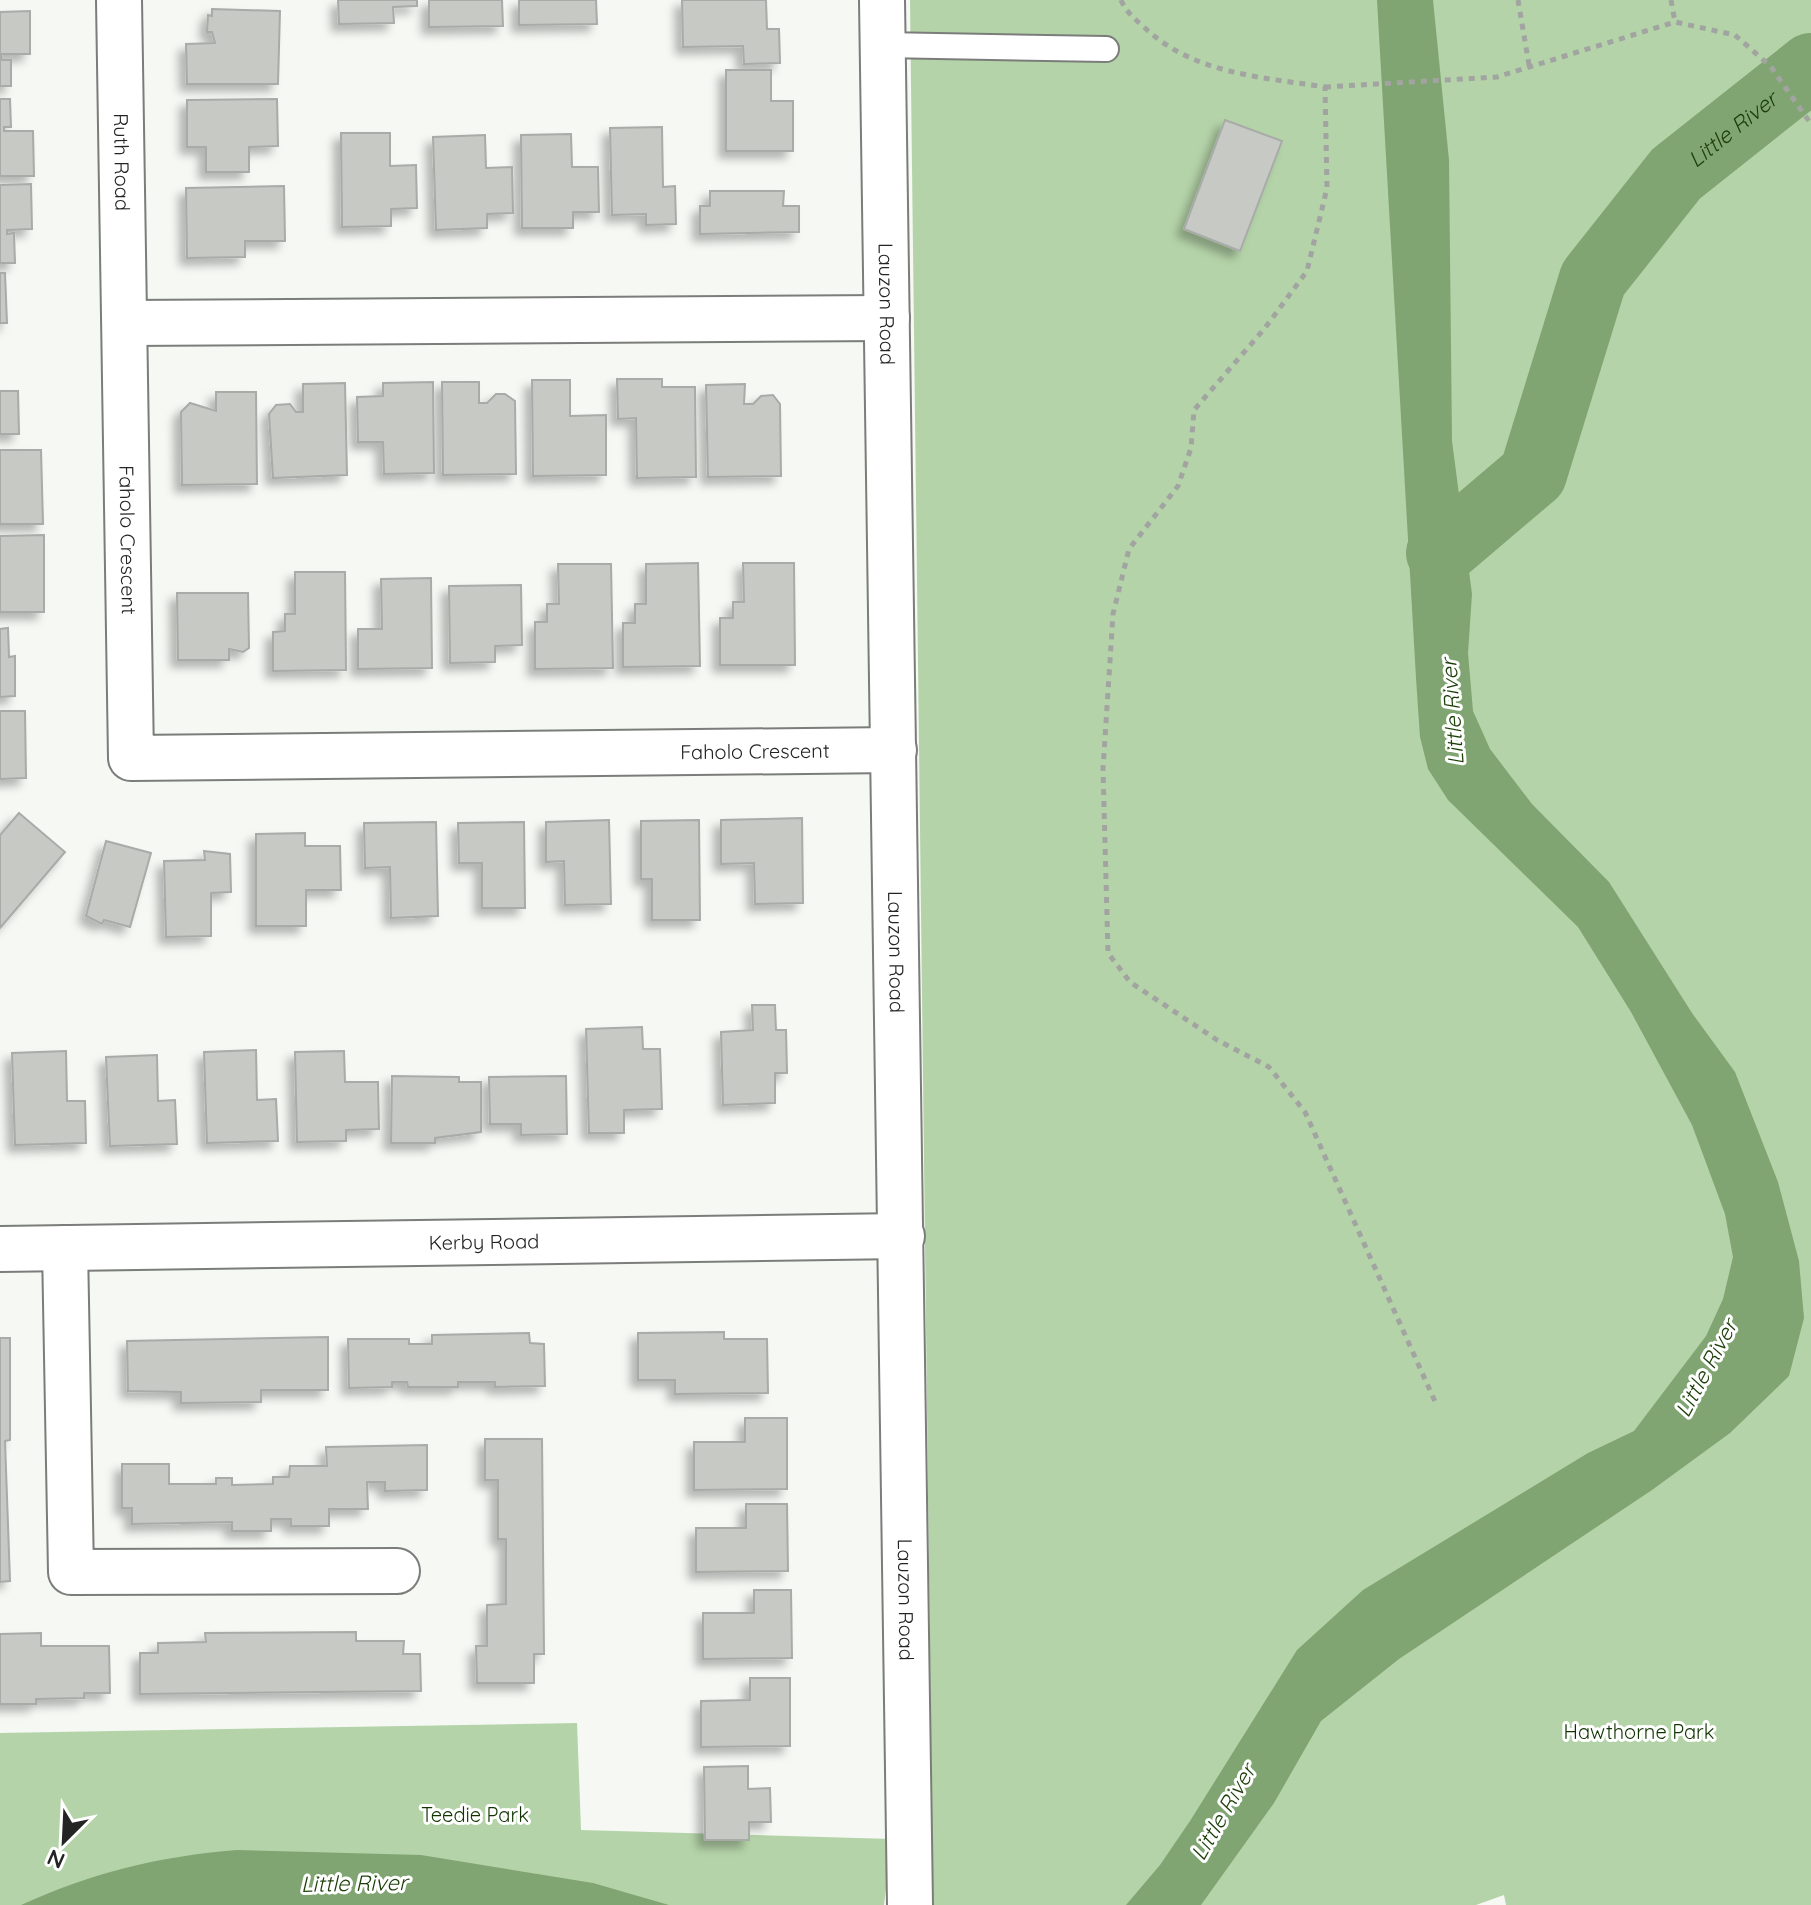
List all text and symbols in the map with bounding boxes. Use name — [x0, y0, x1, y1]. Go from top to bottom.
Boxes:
water label: Little River — [1682, 84, 1785, 173]
street label: Ruth Road — [109, 113, 135, 211]
street label: Lauzon Road — [874, 243, 900, 365]
street label: Faholo Crescent — [114, 465, 142, 615]
water label: Little River — [1434, 655, 1470, 766]
street label: Faholo Crescent — [680, 738, 830, 764]
street label: Lauzon Road — [883, 891, 910, 1013]
street label: Kerby Road — [428, 1228, 539, 1255]
water label: Little River — [1669, 1312, 1745, 1422]
street label: Lauzon Road — [893, 1539, 919, 1661]
park label: Hawthorne Park — [1563, 1719, 1715, 1744]
water label: Little River — [1184, 1757, 1263, 1865]
north arrow — [24, 1801, 104, 1881]
park label: Teedie Park — [421, 1802, 529, 1827]
text: N — [43, 1843, 69, 1875]
water label: Little River — [301, 1868, 410, 1898]

